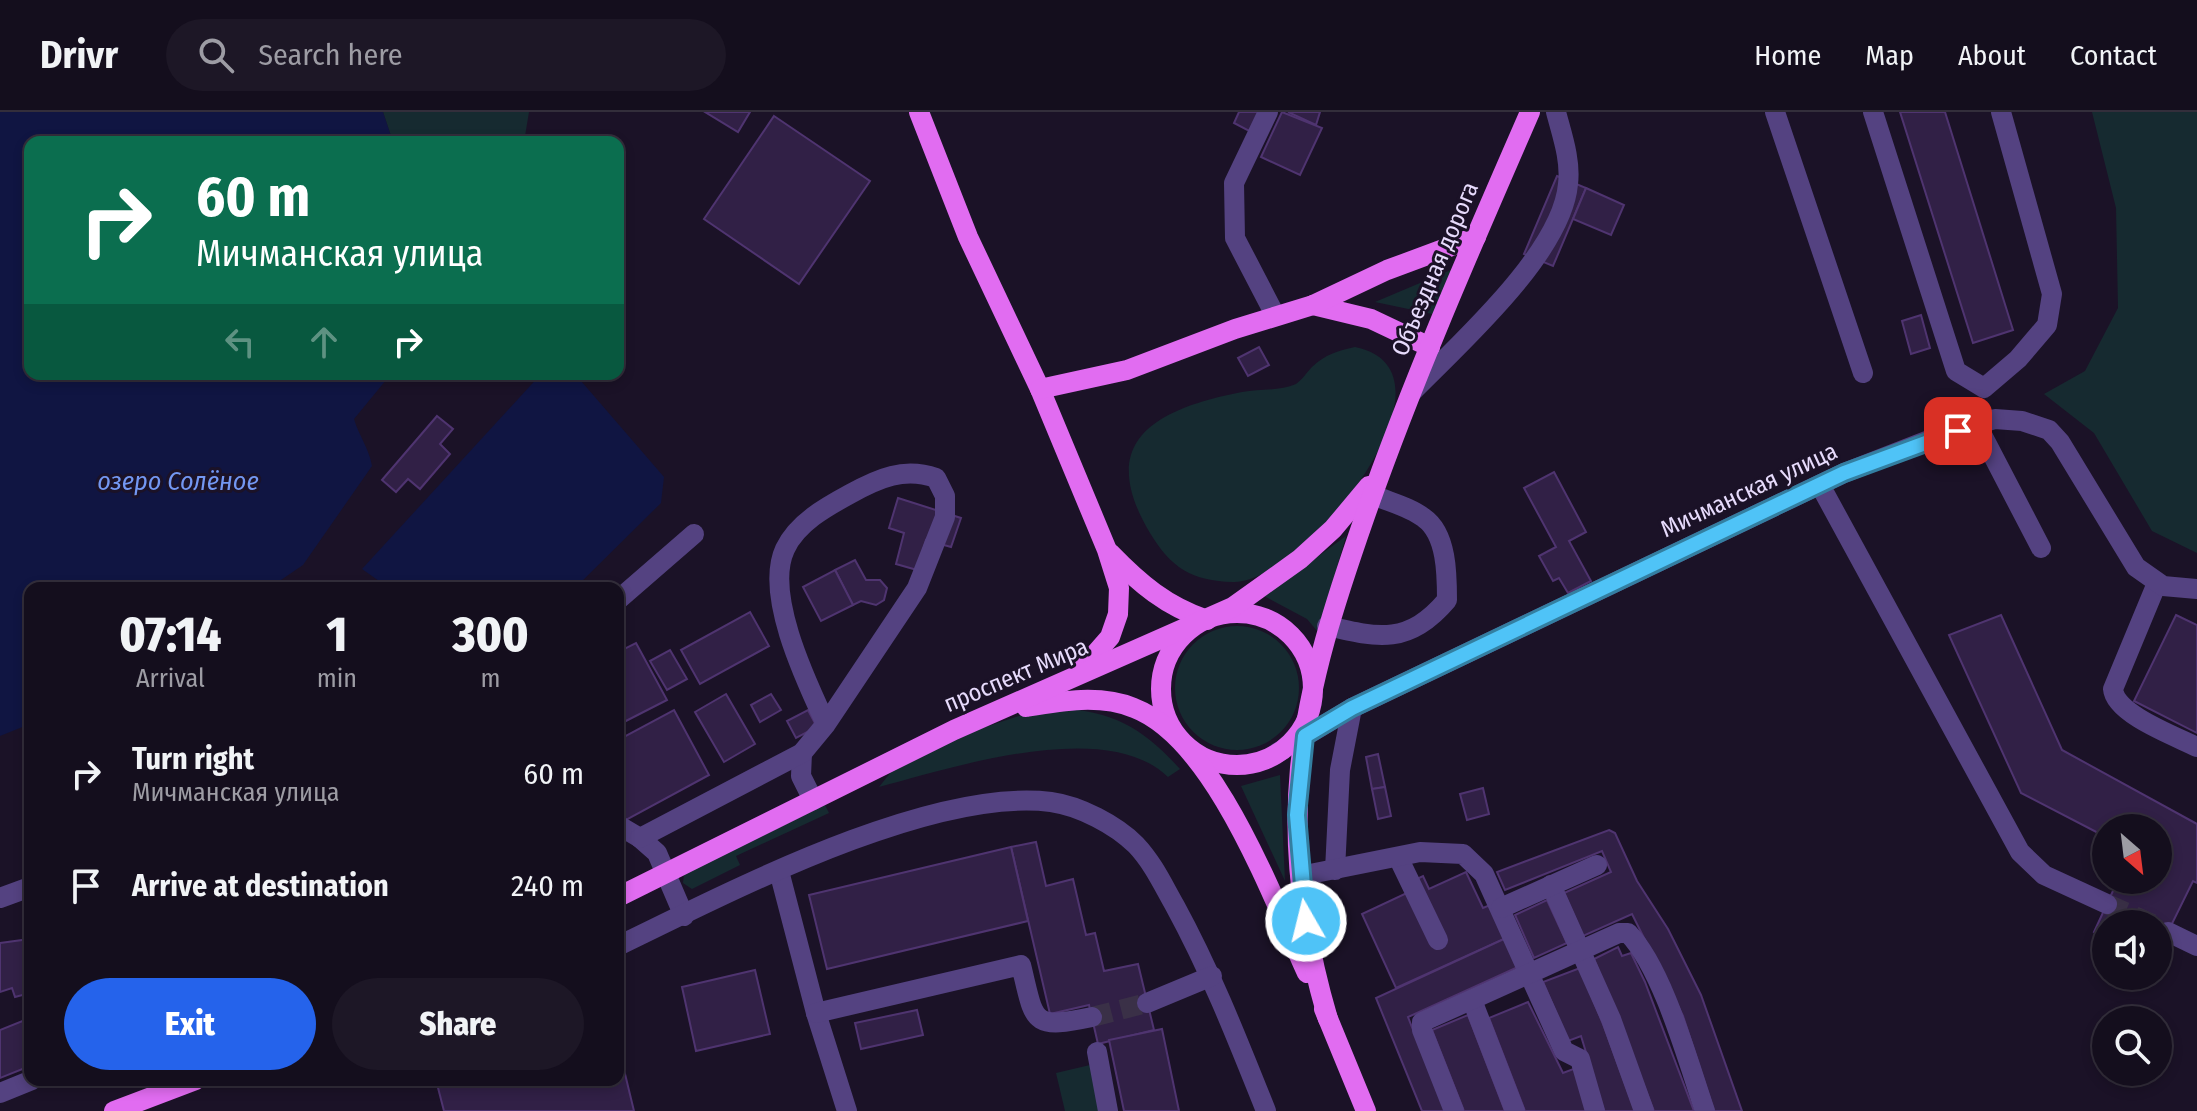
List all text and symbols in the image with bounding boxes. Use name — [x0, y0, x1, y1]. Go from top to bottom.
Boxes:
search box — [166, 19, 726, 91]
text: Drivr — [40, 32, 118, 78]
icon: search — [194, 33, 238, 77]
text: Search here — [258, 37, 403, 73]
text: Home — [1754, 39, 1821, 72]
text: Map — [1865, 39, 1914, 72]
text: About — [1958, 39, 2026, 72]
text: Contact — [2070, 39, 2157, 72]
text: 60 m — [196, 164, 310, 231]
icon: right — [64, 168, 168, 272]
street label: Объездная дорога — [1386, 178, 1484, 360]
text: Мичманская улица — [196, 232, 483, 276]
icon: left — [218, 320, 262, 364]
icon: ahead — [302, 320, 346, 364]
icon: right — [386, 320, 430, 364]
pin — [1924, 397, 1992, 465]
icon: arrive — [1936, 409, 1980, 453]
street label: Мичманская улица — [1656, 437, 1842, 543]
water label: озеро Солёное — [97, 466, 259, 497]
text: 07:14 — [119, 606, 221, 664]
text: 1 — [327, 606, 347, 664]
text: 300 — [452, 606, 529, 664]
street label: проспект Мира — [940, 632, 1092, 718]
text: Arrival — [136, 663, 205, 694]
text: min — [317, 663, 357, 694]
text: m — [481, 663, 501, 694]
text: Turn right — [132, 741, 254, 777]
icon: right — [64, 752, 108, 796]
text: 60 m — [523, 756, 584, 792]
text: Мичманская улица — [132, 777, 340, 808]
north arrow — [2092, 814, 2172, 894]
map controls — [2092, 814, 2172, 1086]
icon: arrive — [64, 864, 108, 908]
text: Arrive at destination — [132, 868, 389, 904]
text: 240 m — [511, 868, 584, 904]
position arrow — [1264, 879, 1348, 963]
button: sound — [2092, 910, 2172, 990]
button: Exit — [64, 978, 316, 1070]
button: Share — [332, 978, 584, 1070]
button: search — [2092, 1006, 2172, 1086]

